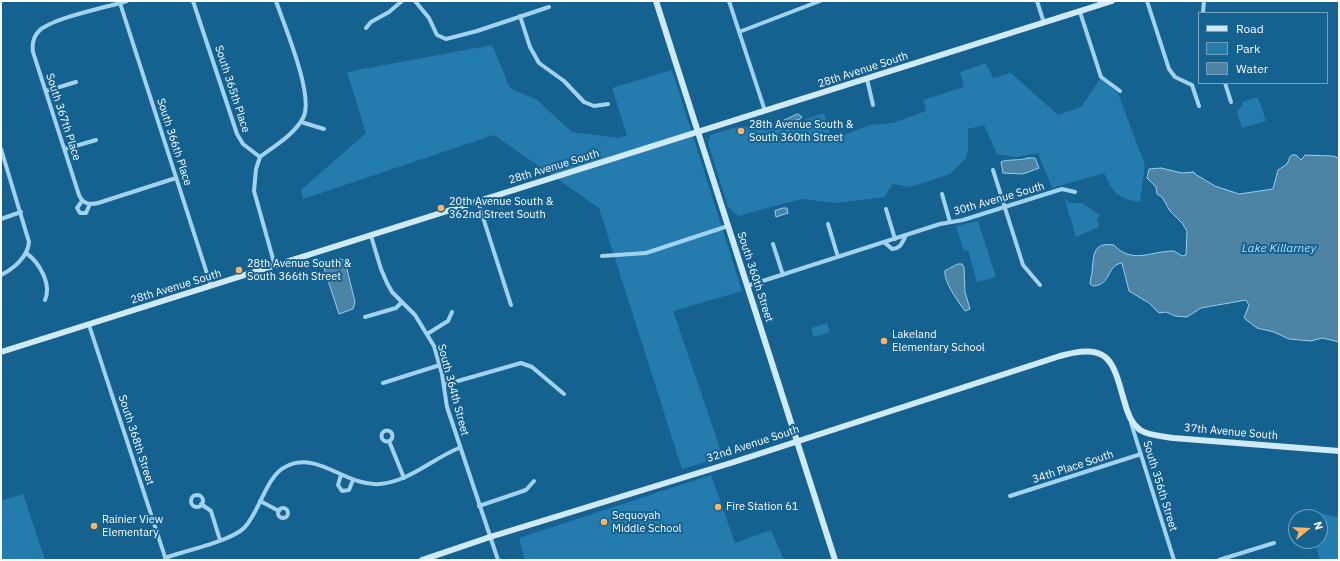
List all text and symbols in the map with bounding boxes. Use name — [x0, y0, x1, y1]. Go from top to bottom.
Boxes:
legend — [1198, 12, 1328, 84]
text: Road — [1236, 21, 1264, 36]
text: Park — [1236, 41, 1260, 56]
street label: South 365th Place — [212, 44, 252, 134]
street label: 28th Avenue South — [816, 49, 910, 91]
text: Water — [1236, 61, 1268, 76]
street label: South 367th Place — [43, 72, 83, 162]
street label: South 366th Place — [154, 97, 194, 187]
place label: 28th Avenue South & South 360th Street — [749, 118, 853, 144]
marker: 28th Avenue South & South 360th Street — [736, 126, 746, 136]
street label: 28th Avenue South — [507, 147, 601, 187]
street label: 30th Avenue South — [952, 180, 1046, 218]
place label: 20th Avenue South & 362nd Street South — [449, 195, 553, 221]
marker: 20th Avenue South & 362nd Street South — [436, 203, 446, 213]
street label: South 360th Street — [734, 230, 776, 324]
water label: Lake Killarney — [1242, 242, 1316, 256]
place label: 28th Avenue South & South 366th Street — [247, 257, 351, 283]
marker: 28th Avenue South & South 366th Street — [234, 265, 244, 275]
street label: 28th Avenue South — [129, 267, 223, 307]
place label: Lakeland Elementary School — [892, 328, 985, 354]
marker: Lakeland Elementary School — [879, 336, 889, 346]
street label: South 364th Street — [434, 343, 472, 437]
street label: South 368th Street — [115, 393, 157, 487]
street label: 37th Avenue South — [1184, 421, 1278, 443]
street label: 32nd Avenue South — [705, 423, 801, 465]
street label: South 356th Street — [1140, 439, 1180, 533]
street label: 34th Place South — [1031, 448, 1115, 486]
place label: Fire Station 61 — [726, 500, 798, 514]
marker: Fire Station 61 — [713, 502, 723, 512]
place label: Sequoyah Middle School — [612, 509, 682, 535]
north arrow — [1288, 509, 1328, 549]
place label: Rainier View Elementary — [102, 513, 163, 539]
marker: Sequoyah Middle School — [599, 517, 609, 527]
text: N — [1311, 520, 1326, 532]
marker: Rainier View Elementary — [89, 521, 99, 531]

